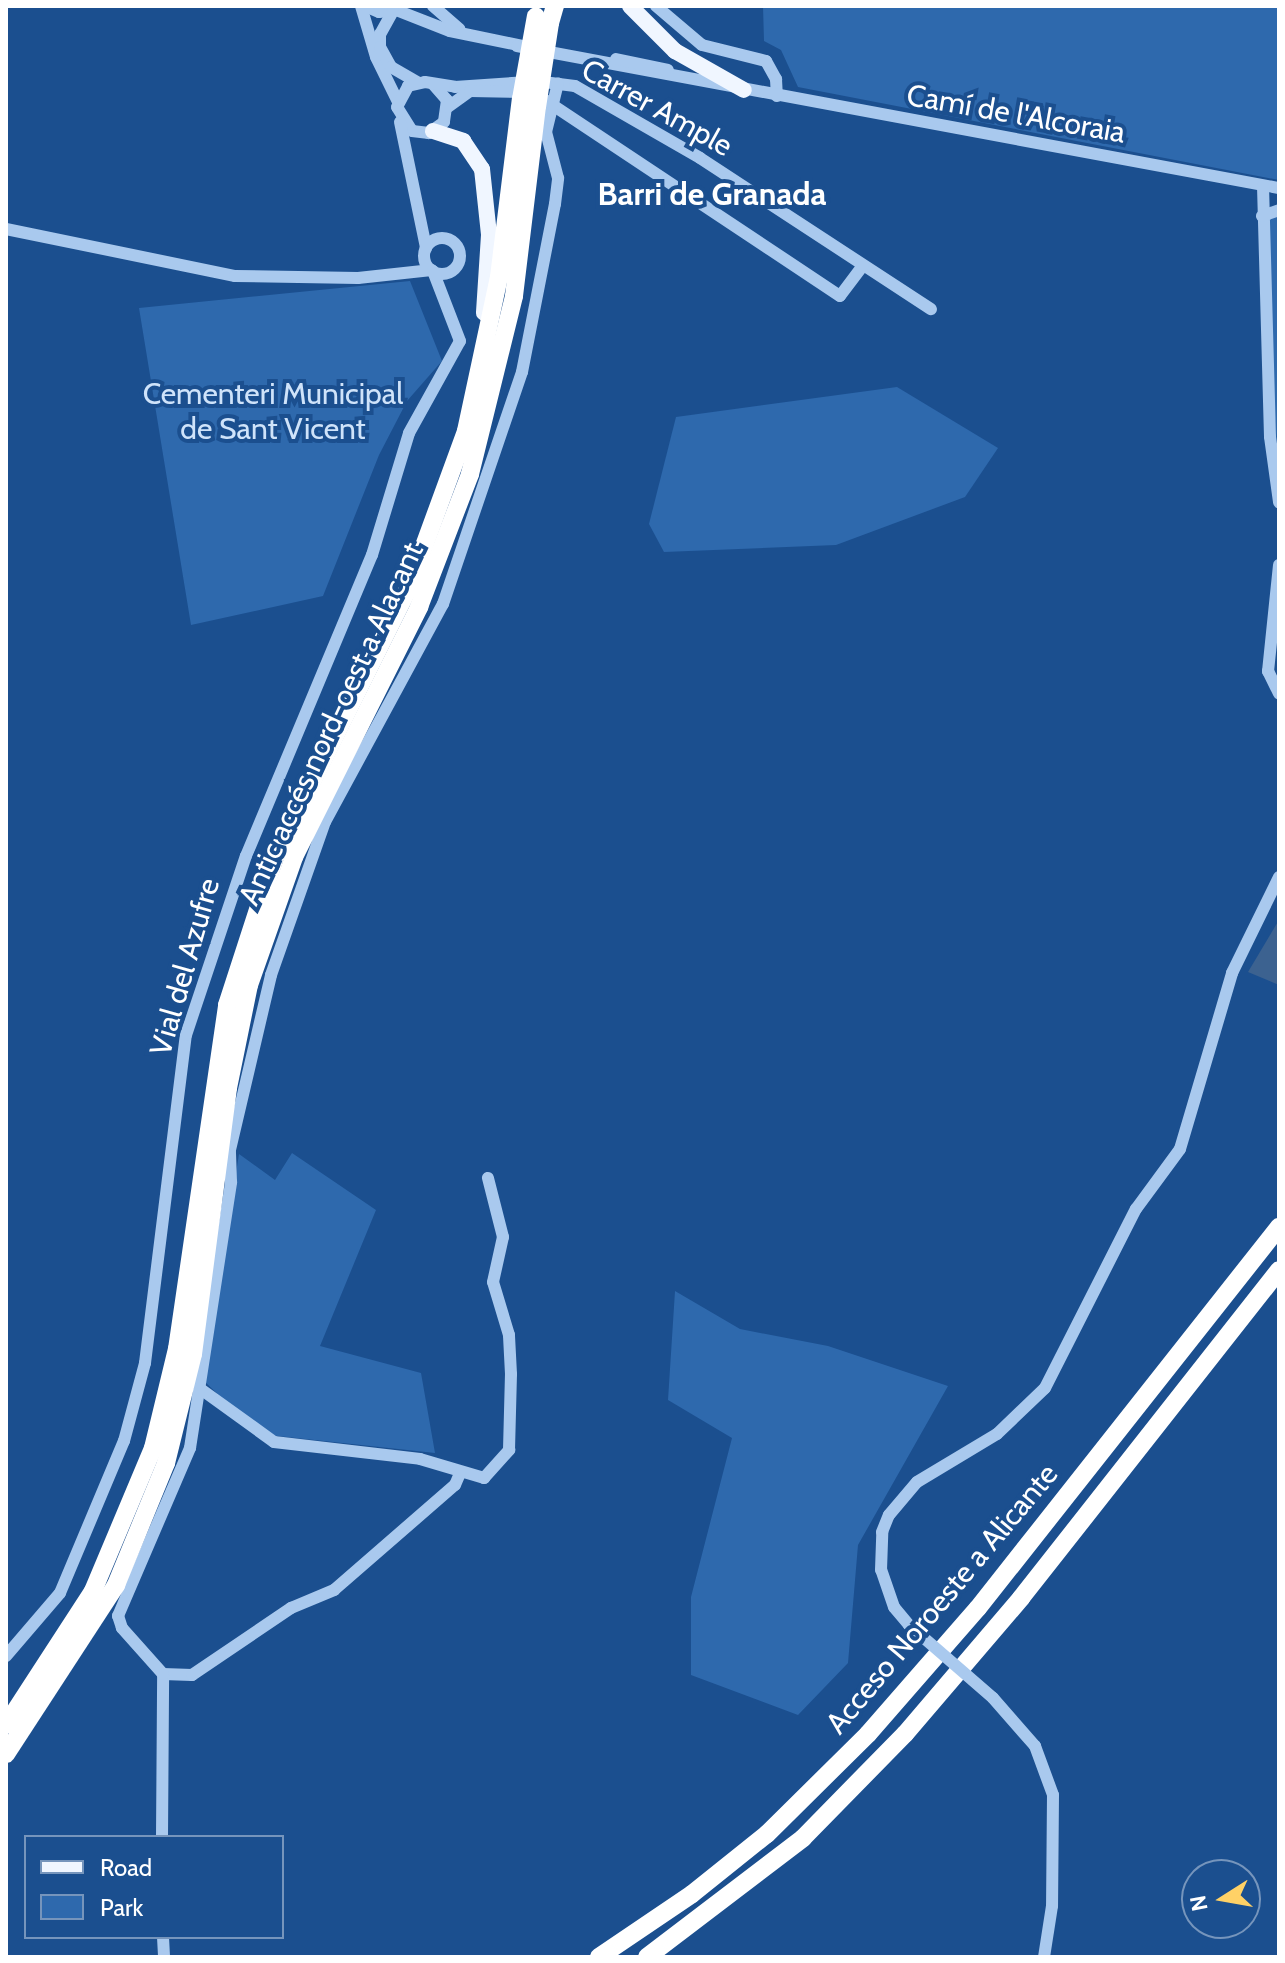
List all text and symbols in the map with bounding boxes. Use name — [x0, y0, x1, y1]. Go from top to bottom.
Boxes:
street label: Carrer Ample — [575, 52, 739, 164]
street label: Camí de l'Alcoraia — [904, 77, 1128, 151]
district label: Barri de Granada — [597, 175, 827, 213]
park label: Cementeri Municipal de Sant Vicent — [143, 376, 403, 446]
street label: Antic accés nord-oest a Alacant — [231, 537, 431, 911]
street label: Vial del Azufre — [143, 874, 227, 1060]
street label: Acceso Noroeste a Alicante — [818, 1457, 1066, 1741]
legend — [24, 1835, 284, 1939]
text: Road — [100, 1853, 152, 1882]
north arrow — [1181, 1859, 1261, 1939]
text: Park — [100, 1893, 143, 1922]
text: N — [1184, 1893, 1214, 1914]

